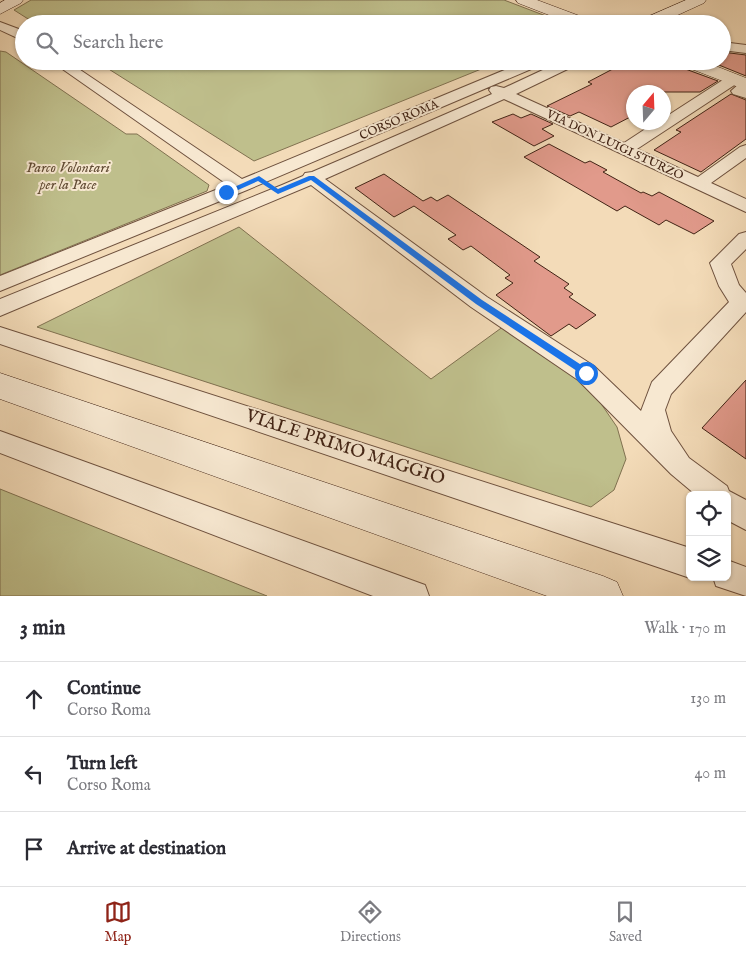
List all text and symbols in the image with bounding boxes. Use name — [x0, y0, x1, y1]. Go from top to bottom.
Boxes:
search box — [15, 15, 731, 70]
icon: search — [33, 29, 61, 57]
text: Search here — [73, 31, 164, 55]
north arrow — [626, 85, 671, 130]
street label: CORSO ROMA — [357, 96, 442, 143]
street label: VIA DON LUIGI STURZO — [543, 106, 686, 183]
park label: Parco Volontari per la Pace — [26, 158, 111, 194]
route end — [215, 181, 238, 204]
route start — [575, 362, 598, 385]
street label: VIALE PRIMO MAGGIO — [242, 405, 448, 491]
map controls — [686, 491, 731, 581]
button: locate — [686, 491, 731, 536]
button: layers — [686, 536, 731, 581]
text: 3 min — [20, 615, 65, 642]
text: Walk · 170 m — [644, 619, 726, 639]
text: Continue — [67, 677, 141, 701]
icon: ahead — [20, 685, 48, 713]
text: 130 m — [690, 689, 726, 709]
text: Corso Roma — [67, 701, 151, 721]
text: Turn left — [67, 752, 138, 776]
icon: left — [20, 760, 48, 788]
text: 40 m — [694, 764, 726, 784]
text: Corso Roma — [67, 776, 151, 796]
icon: arrive — [20, 835, 48, 863]
text: Arrive at destination — [67, 837, 226, 861]
tab: Map — [104, 898, 132, 946]
tab: Directions — [340, 898, 401, 946]
tab: Saved — [609, 898, 642, 946]

